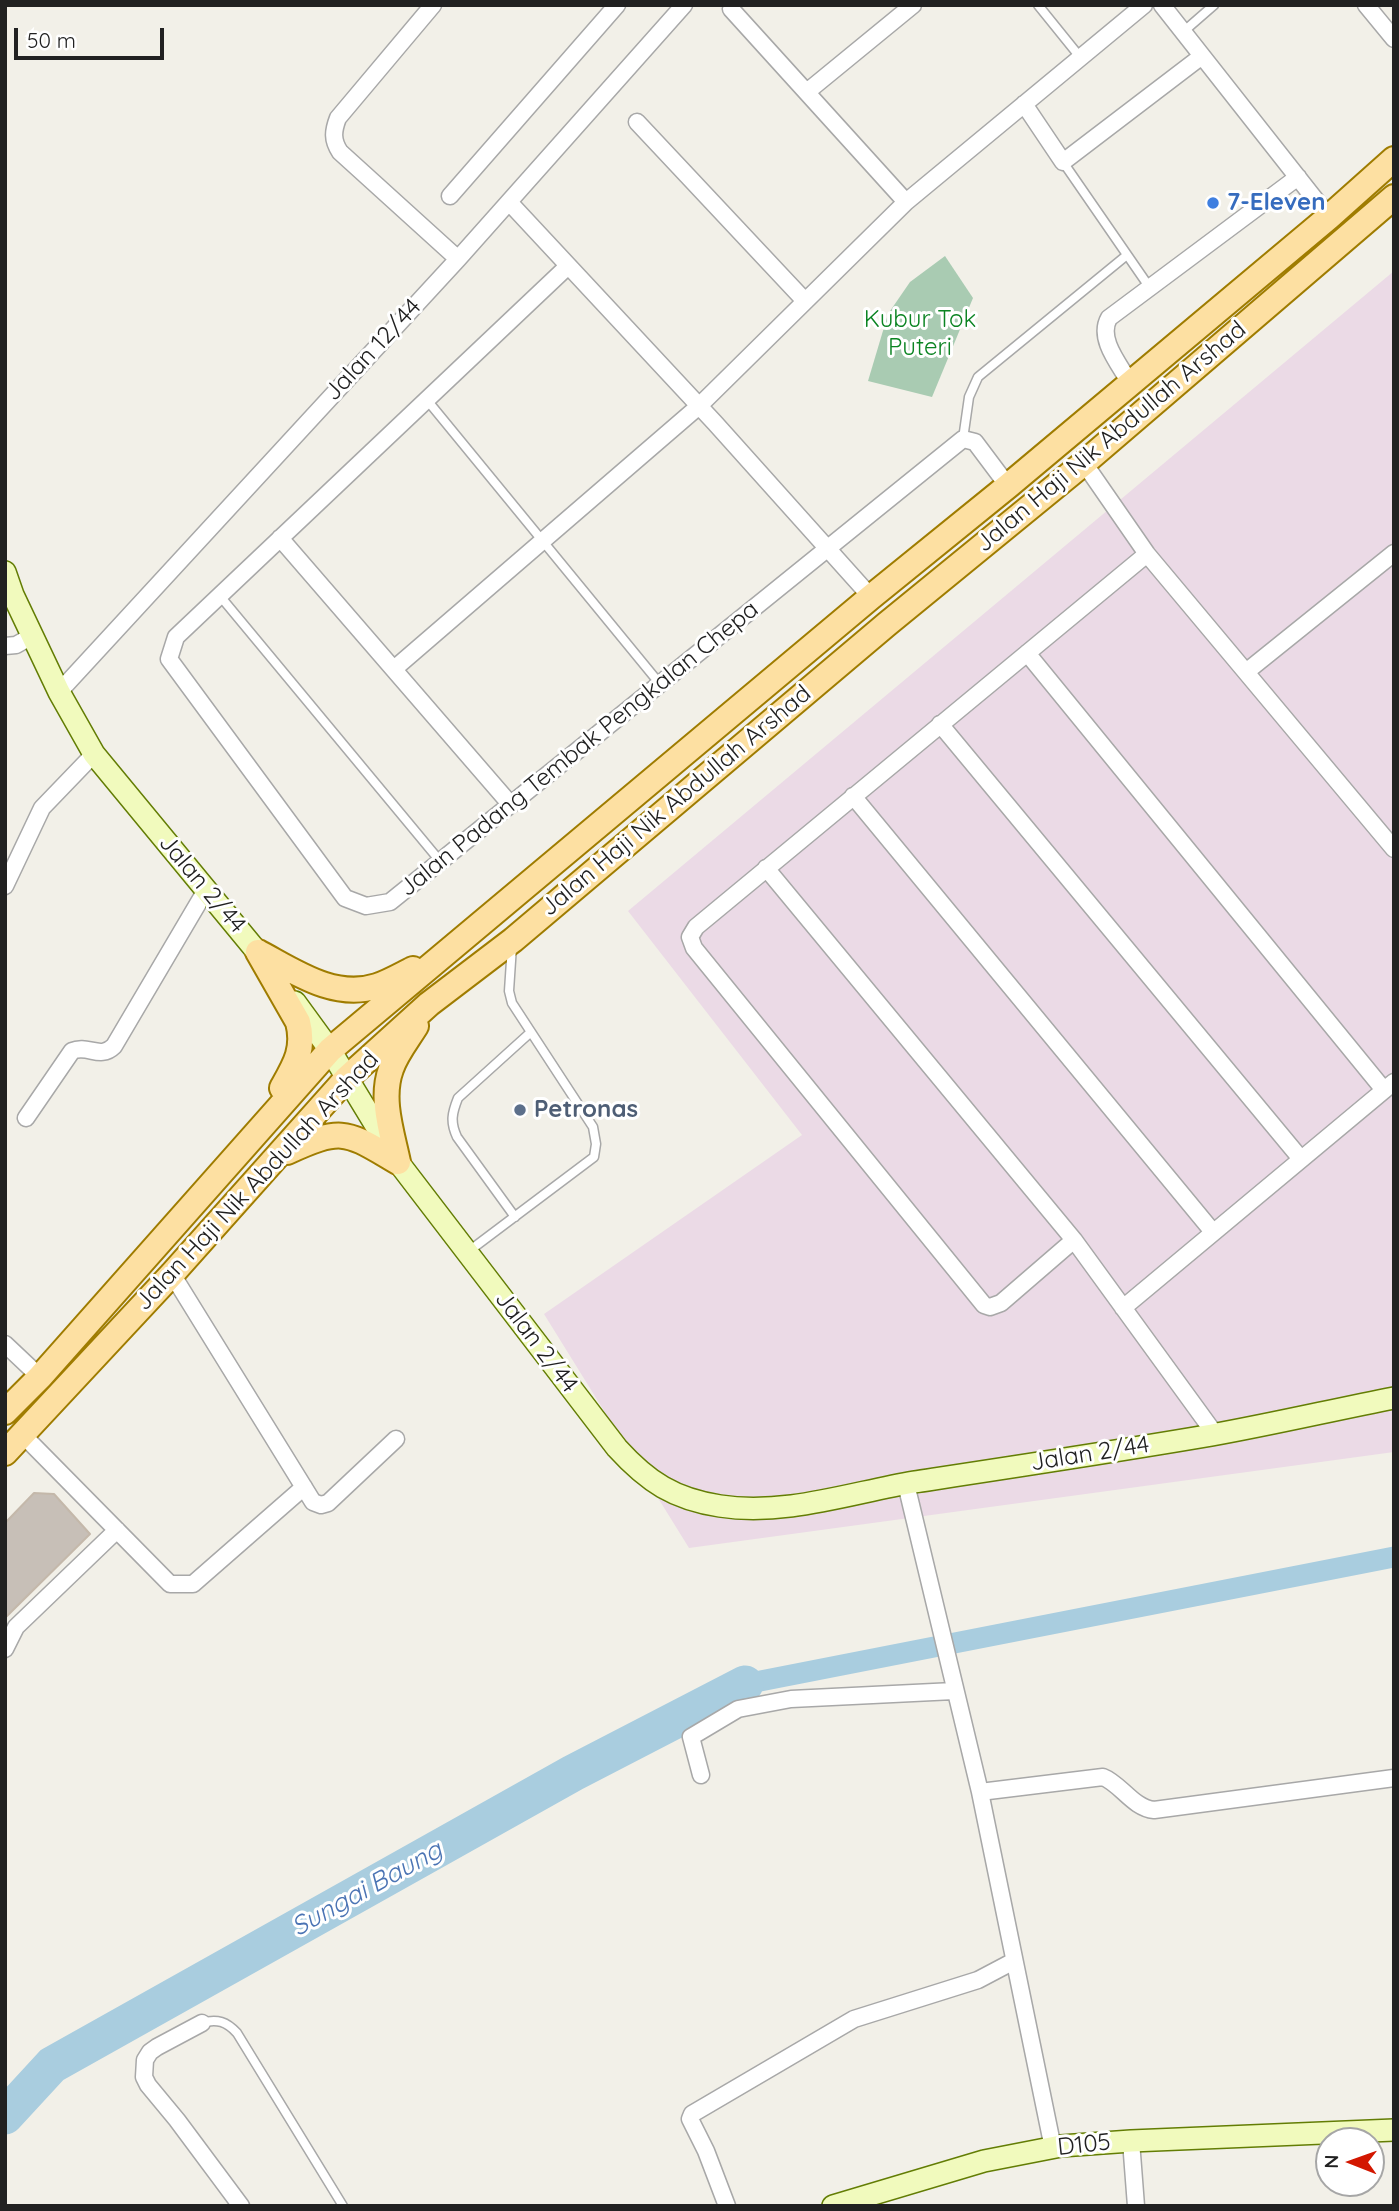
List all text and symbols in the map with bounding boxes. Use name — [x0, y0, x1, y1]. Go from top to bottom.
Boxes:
scale bar — [18, 14, 168, 58]
text: 50 m — [27, 27, 76, 53]
place label: 7-Eleven — [1227, 189, 1326, 217]
marker: 7-Eleven — [1205, 195, 1221, 211]
street label: Jalan 12/44 — [319, 293, 427, 407]
park label: Kubur Tok Puteri — [864, 306, 976, 362]
street label: Jalan Haji Nik Abdullah Arshad — [970, 315, 1252, 559]
street label: Jalan Padang Tembak Pengkalan Chepa — [394, 595, 764, 903]
street label: Jalan Haji Nik Abdullah Arshad — [535, 679, 817, 923]
street label: Jalan 2/44 — [152, 829, 252, 939]
street label: Jalan Haji Nik Abdullah Arshad — [129, 1045, 385, 1317]
place label: Petronas — [534, 1096, 638, 1124]
marker: Petronas — [512, 1102, 528, 1118]
street label: Jalan 2/44 — [488, 1285, 584, 1399]
street label: Jalan 2/44 — [1029, 1430, 1151, 1478]
water label: Sungai Baung — [286, 1835, 448, 1943]
north arrow — [1315, 2127, 1385, 2197]
street label: D105 — [1056, 2128, 1112, 2162]
text: N — [1319, 2154, 1343, 2169]

